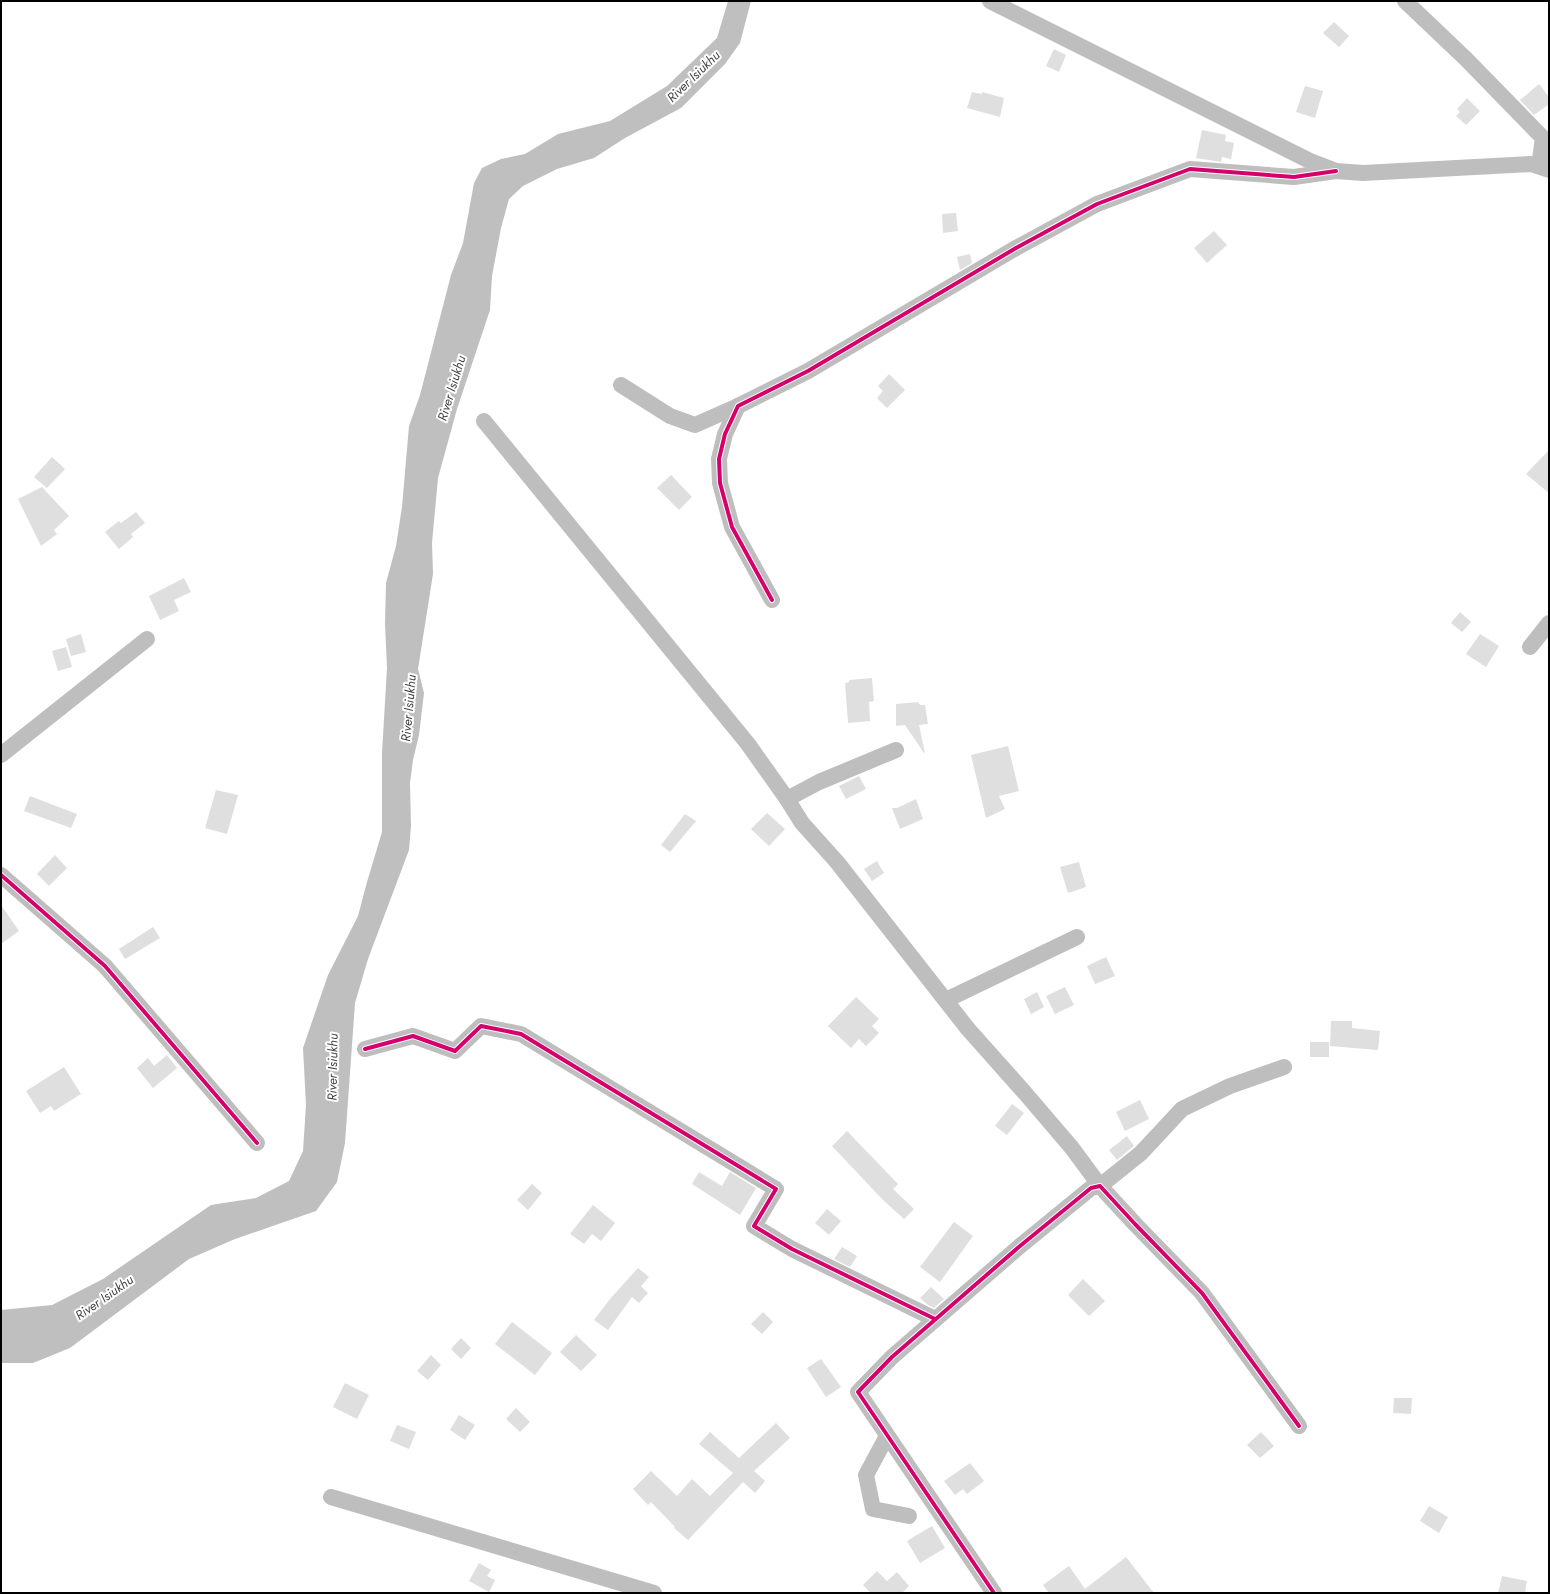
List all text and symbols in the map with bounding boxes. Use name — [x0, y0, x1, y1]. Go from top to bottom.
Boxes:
water label: River Isiukhu — [663, 46, 724, 107]
water label: River Isiukhu — [433, 353, 471, 423]
water label: River Isiukhu — [396, 673, 421, 742]
water label: River Isiukhu — [322, 1033, 343, 1101]
water label: River Isiukhu — [71, 1270, 138, 1324]

